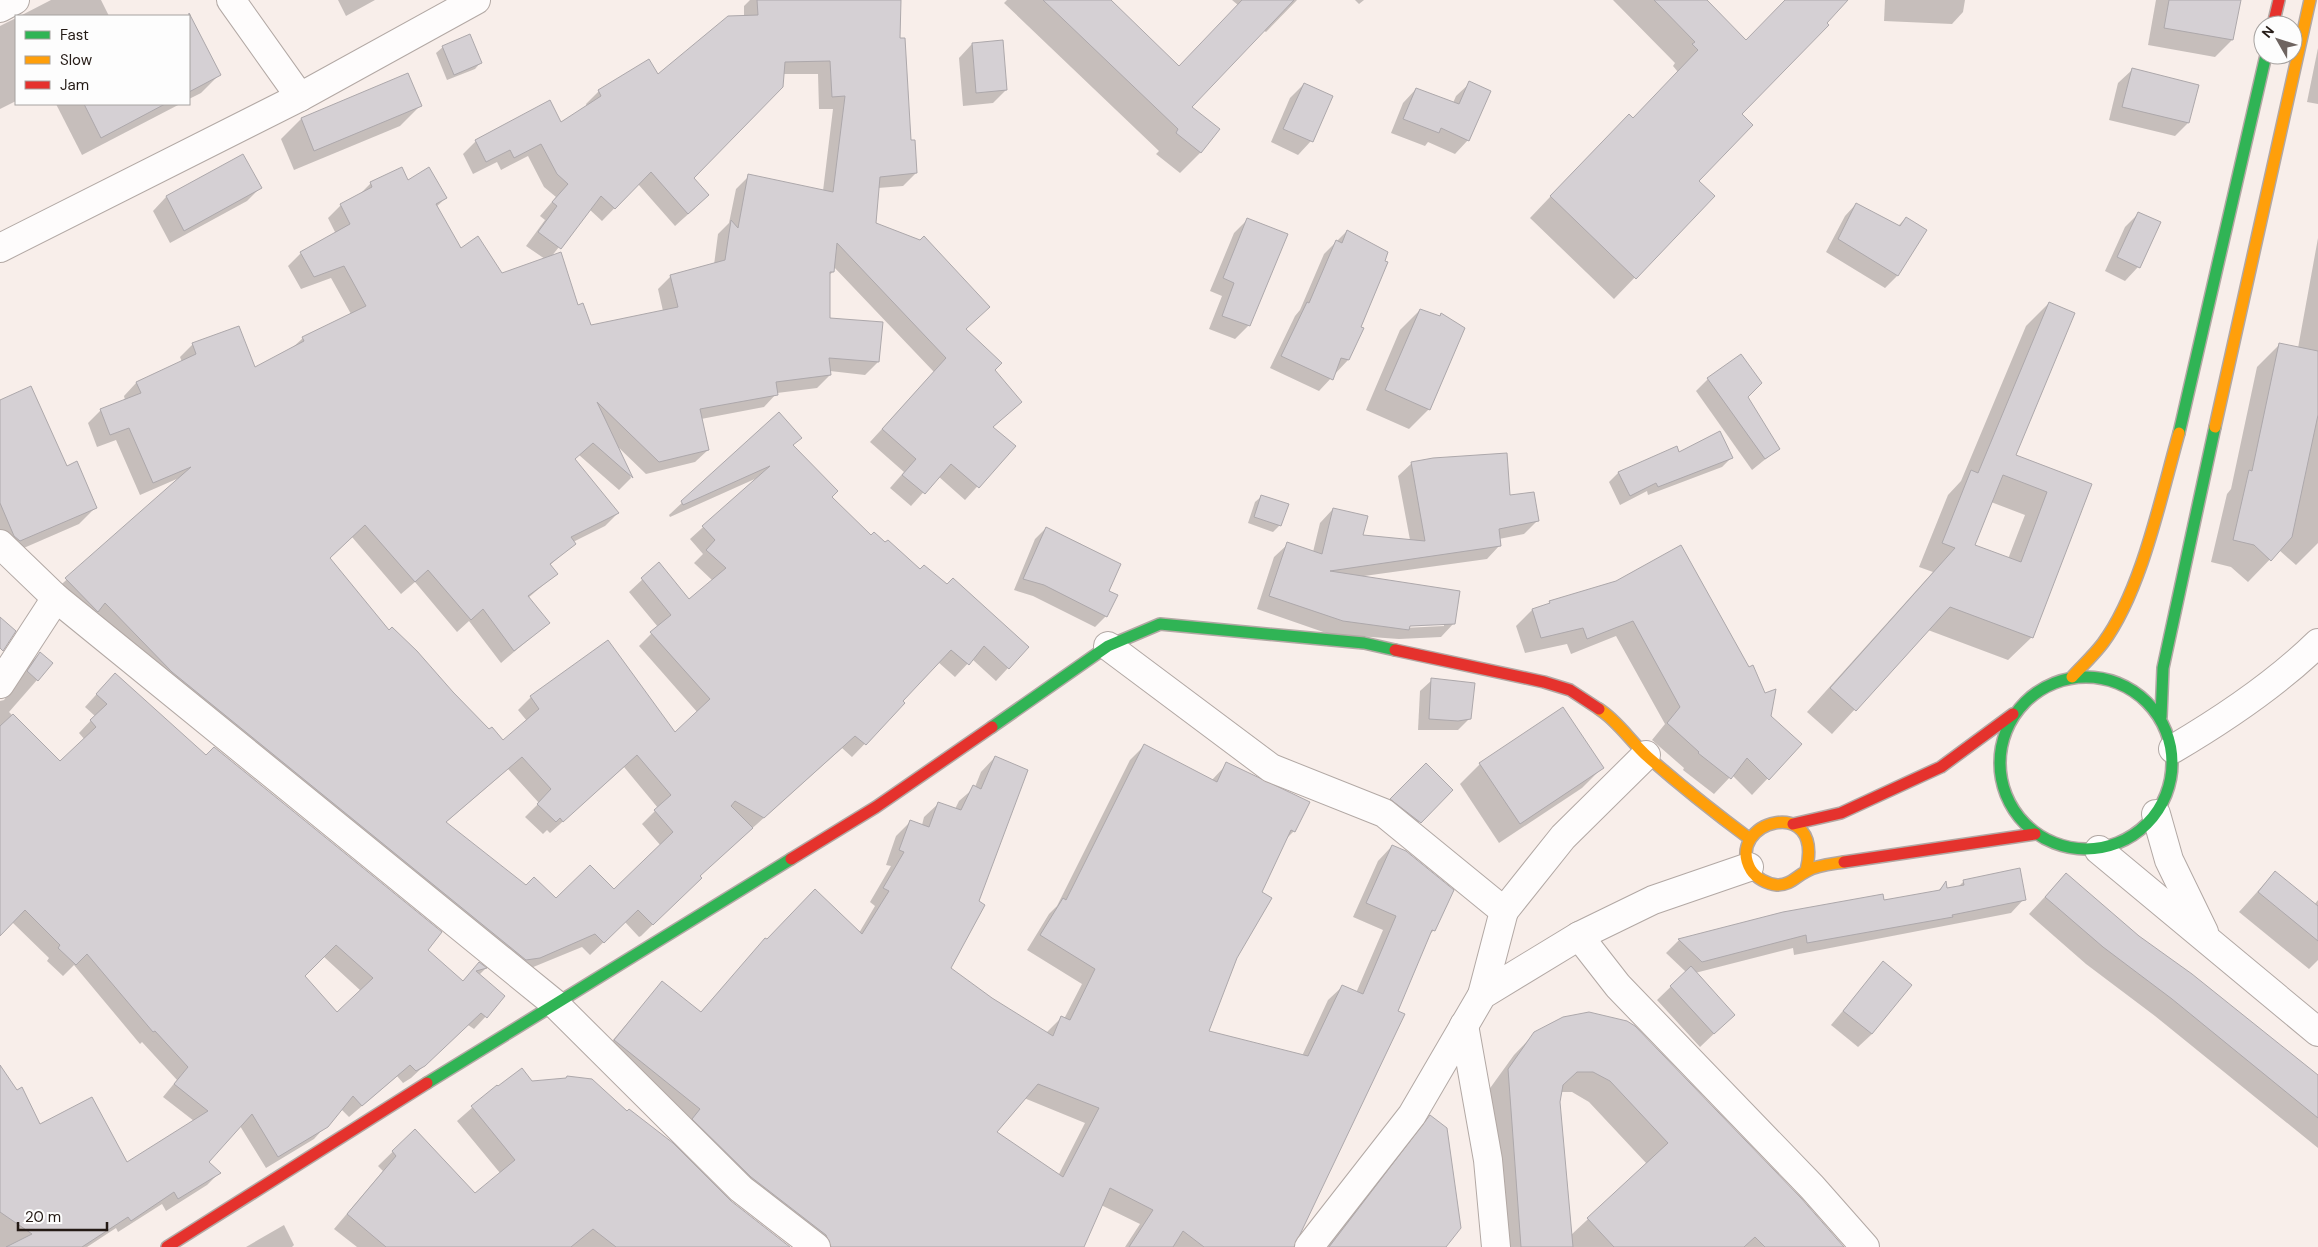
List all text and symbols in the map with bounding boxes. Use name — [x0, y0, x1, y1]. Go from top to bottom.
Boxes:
legend — [15, 15, 190, 105]
north arrow — [2253, 15, 2303, 65]
text: N — [2258, 22, 2278, 41]
text: Fast — [60, 25, 89, 45]
text: Slow — [60, 50, 93, 70]
text: Jam — [60, 75, 89, 95]
scale bar — [18, 1200, 106, 1232]
text: 20 m — [25, 1207, 61, 1227]

